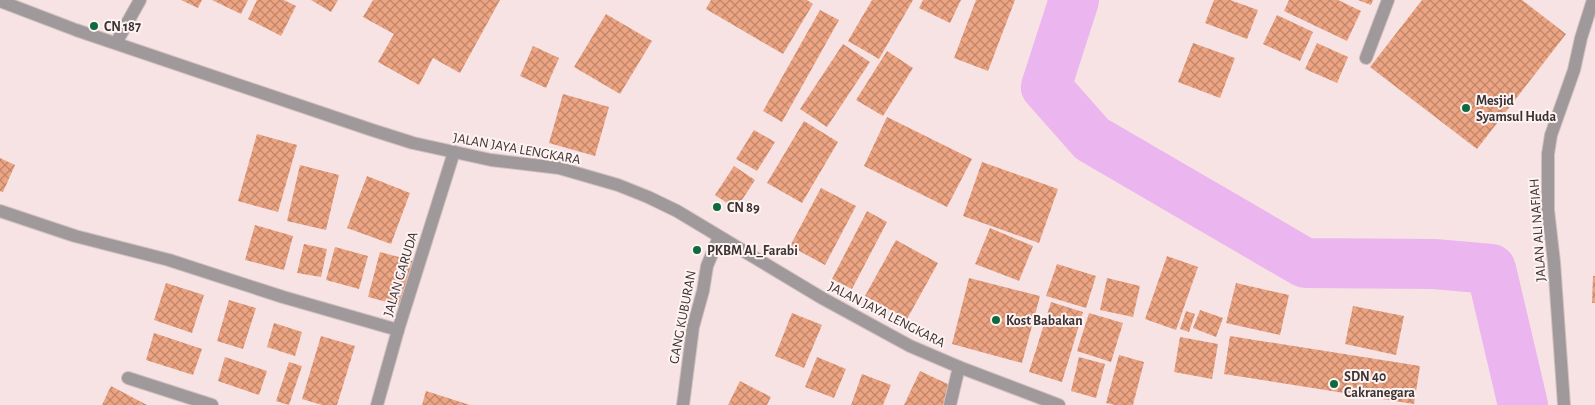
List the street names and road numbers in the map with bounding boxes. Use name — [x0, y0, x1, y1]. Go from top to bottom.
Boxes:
street label: JALAN JAYA LENGKARA — [452, 131, 582, 167]
street label: JALAN ALI NAFIAH — [1527, 178, 1549, 282]
street label: JALAN GARUDA — [381, 230, 421, 318]
street label: GANG KUBURAN — [667, 269, 699, 365]
street label: JALAN JAYA LENGKARA — [826, 279, 947, 350]

